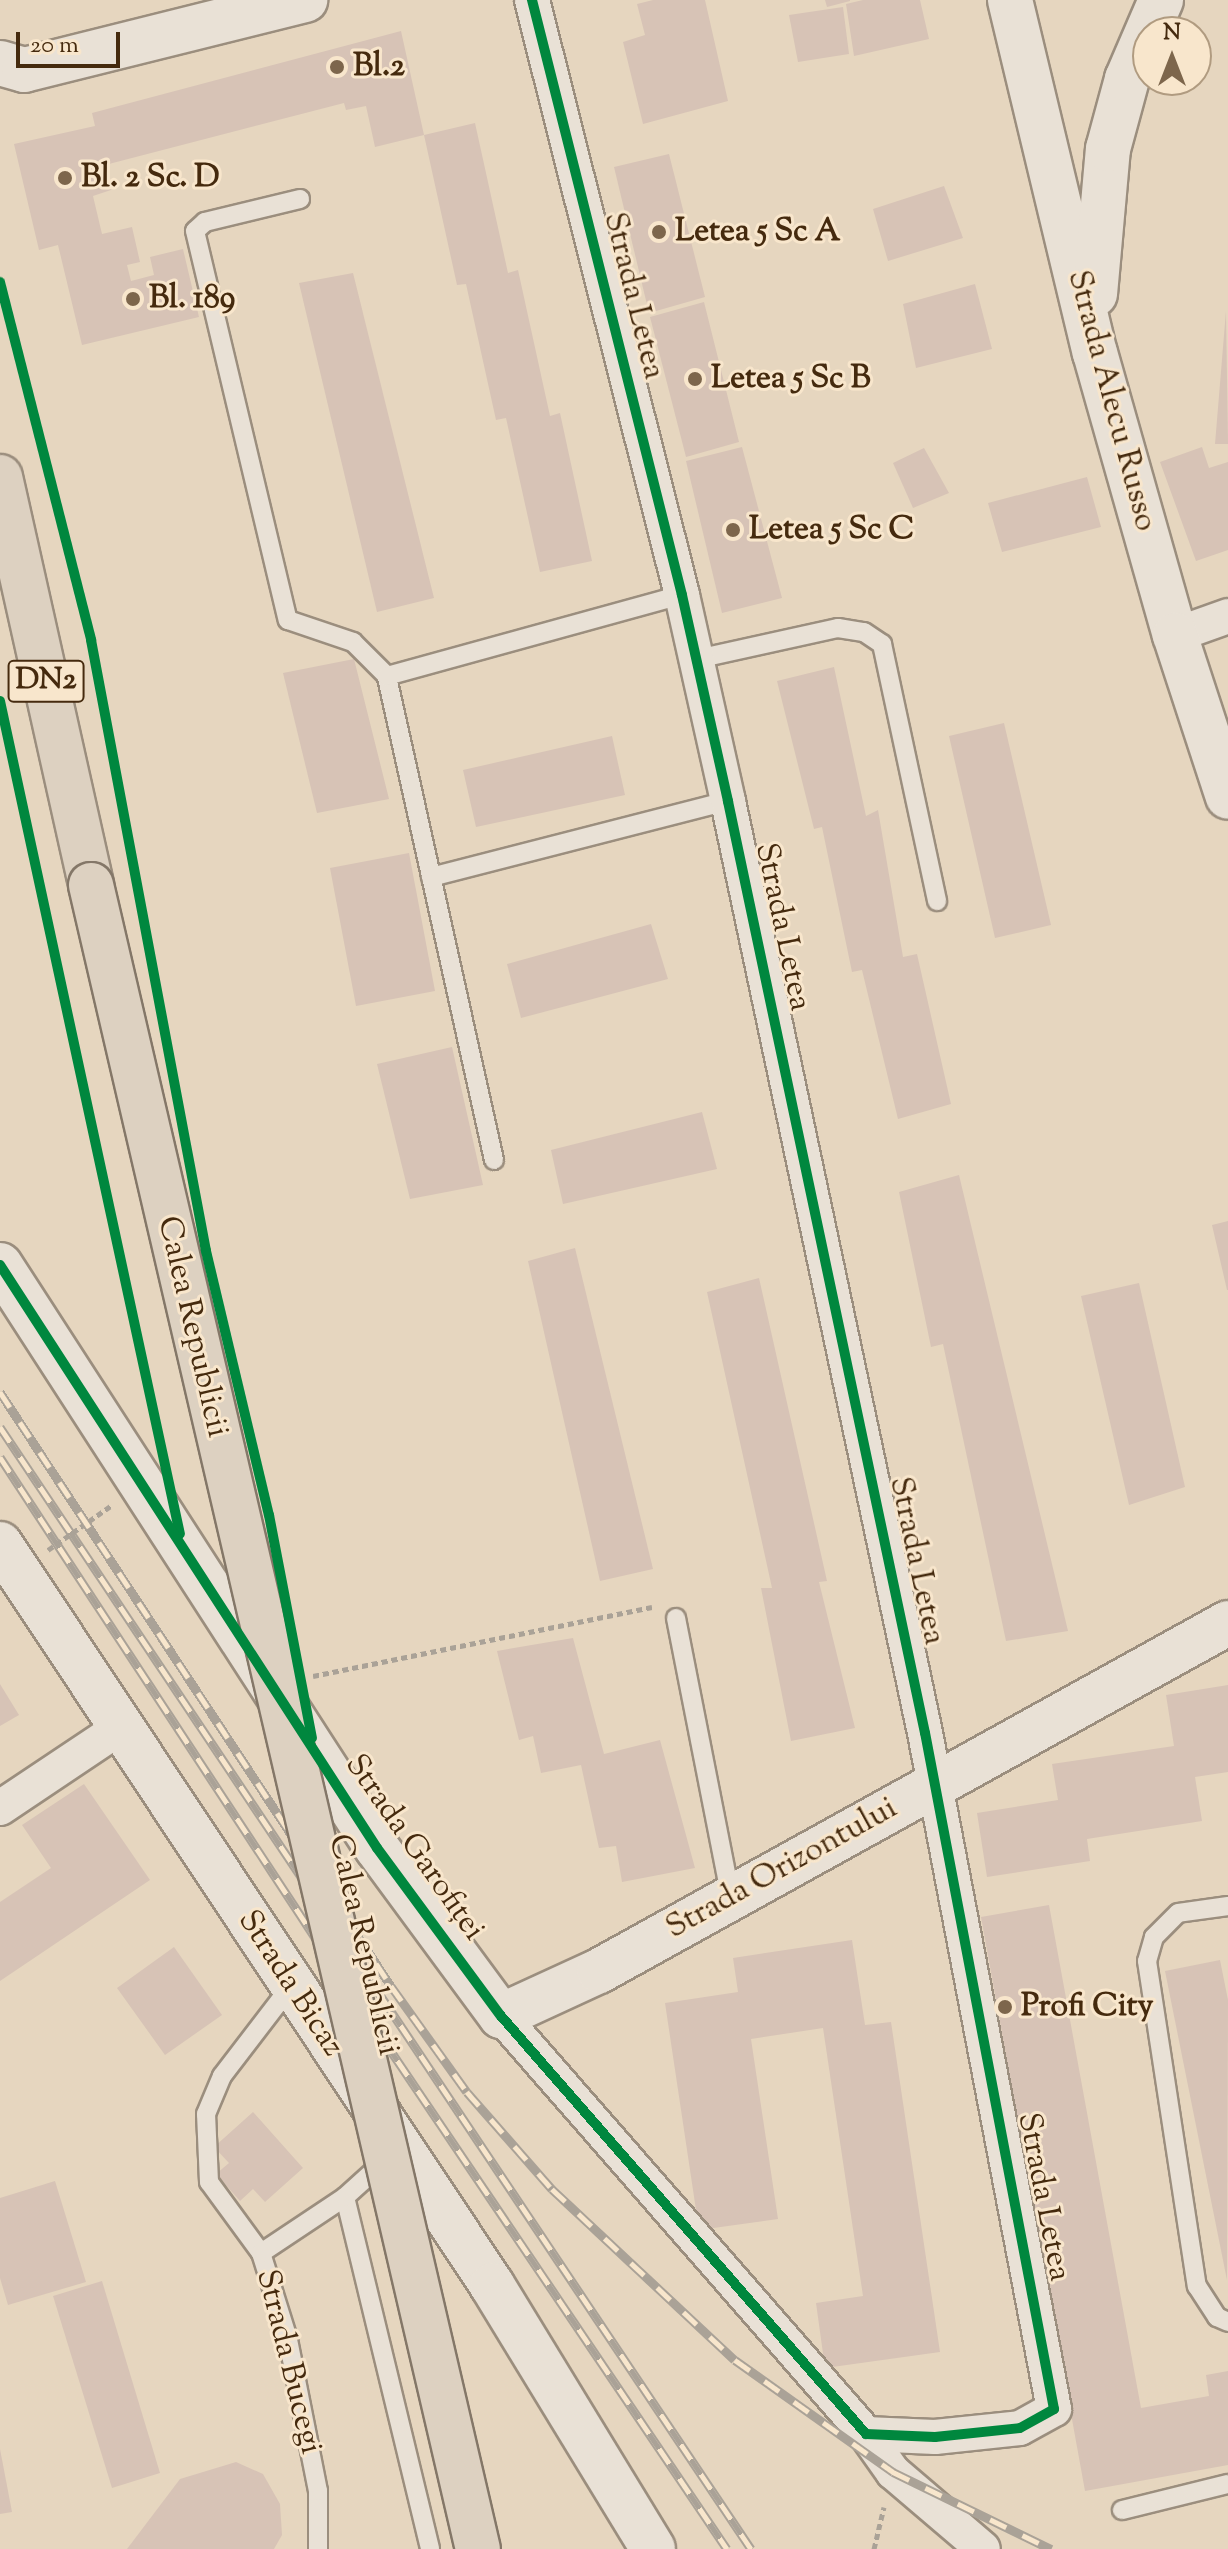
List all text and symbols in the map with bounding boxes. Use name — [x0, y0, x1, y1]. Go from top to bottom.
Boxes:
scale bar — [20, 16, 124, 66]
north arrow — [1132, 16, 1212, 96]
text: N — [1163, 18, 1181, 50]
text: 20 m — [30, 29, 79, 63]
place label: Bl.2 — [353, 48, 405, 86]
marker: Bl.2 — [328, 58, 346, 76]
place label: Bl. 2 Sc. D — [81, 159, 219, 197]
marker: Bl. 2 Sc. D — [56, 169, 74, 187]
street label: Strada Letea — [594, 209, 672, 383]
place label: Letea 5 Sc A — [675, 213, 841, 251]
marker: Letea 5 Sc A — [650, 223, 668, 241]
street label: Strada Alecu Russo — [1058, 266, 1164, 536]
place label: Bl. 189 — [149, 280, 235, 318]
marker: Bl. 189 — [124, 290, 142, 308]
place label: Letea 5 Sc B — [711, 360, 871, 398]
marker: Letea 5 Sc B — [686, 370, 704, 388]
place label: Letea 5 Sc C — [749, 511, 914, 549]
marker: Letea 5 Sc C — [724, 521, 742, 539]
road number: DN2 — [6, 655, 86, 707]
street label: Strada Letea — [745, 840, 819, 1014]
street label: Calea Republicii — [148, 1213, 236, 1441]
street label: Strada Letea — [879, 1474, 953, 1648]
street label: Strada Garofiței — [336, 1748, 492, 1948]
street label: Strada Orizontului — [660, 1790, 904, 1948]
street label: Calea Republicii — [319, 1831, 407, 2059]
street label: Strada Bicaz — [229, 1904, 351, 2064]
place label: Profi City — [1021, 1988, 1153, 2026]
marker: Profi City — [996, 1998, 1014, 2016]
street label: Strada Letea — [1008, 2110, 1078, 2284]
street label: Strada Bucegi — [247, 2266, 329, 2458]

